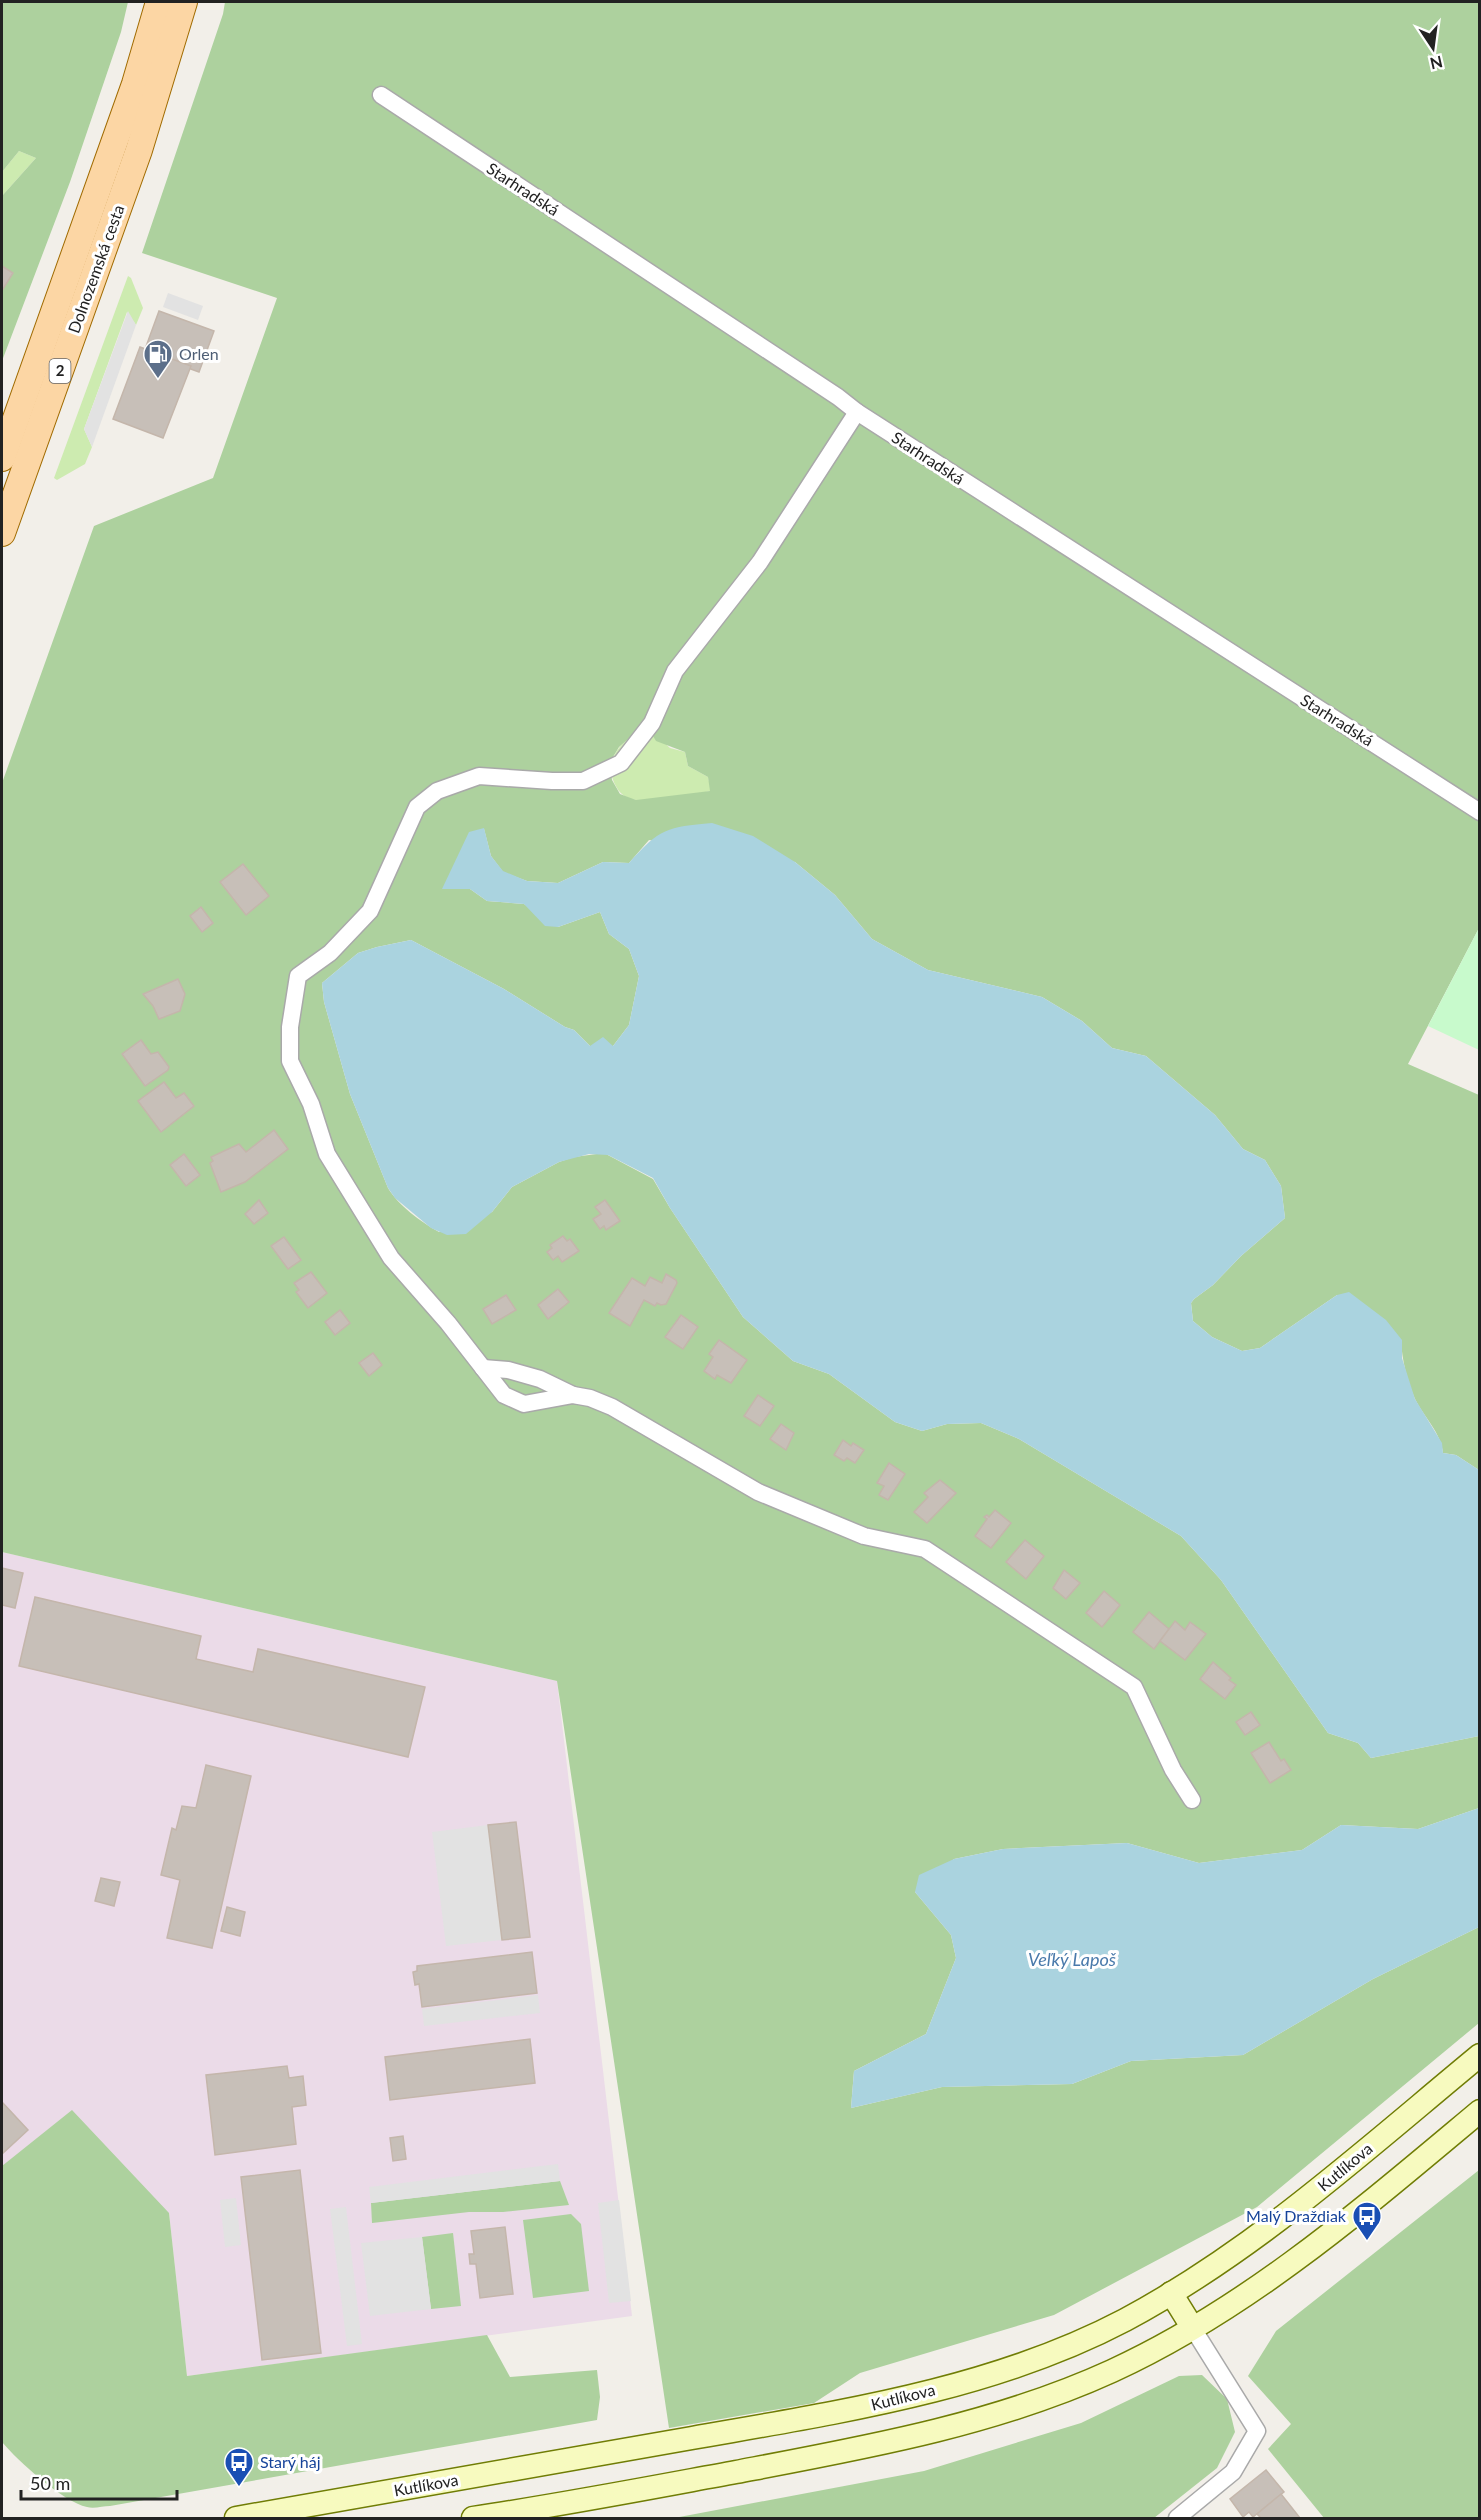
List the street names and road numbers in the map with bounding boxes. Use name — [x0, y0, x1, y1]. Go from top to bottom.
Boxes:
street label: Starhradská — [484, 158, 563, 219]
street label: Dolnozemská cesta — [63, 202, 128, 336]
road number: 2 — [50, 359, 70, 383]
street label: Starhradská — [889, 427, 968, 488]
street label: Starhradská — [1297, 690, 1377, 749]
street label: Kutlíkova — [1314, 2138, 1376, 2195]
street label: Kutlíkova — [869, 2379, 937, 2414]
street label: Kutlíkova — [392, 2469, 460, 2500]

